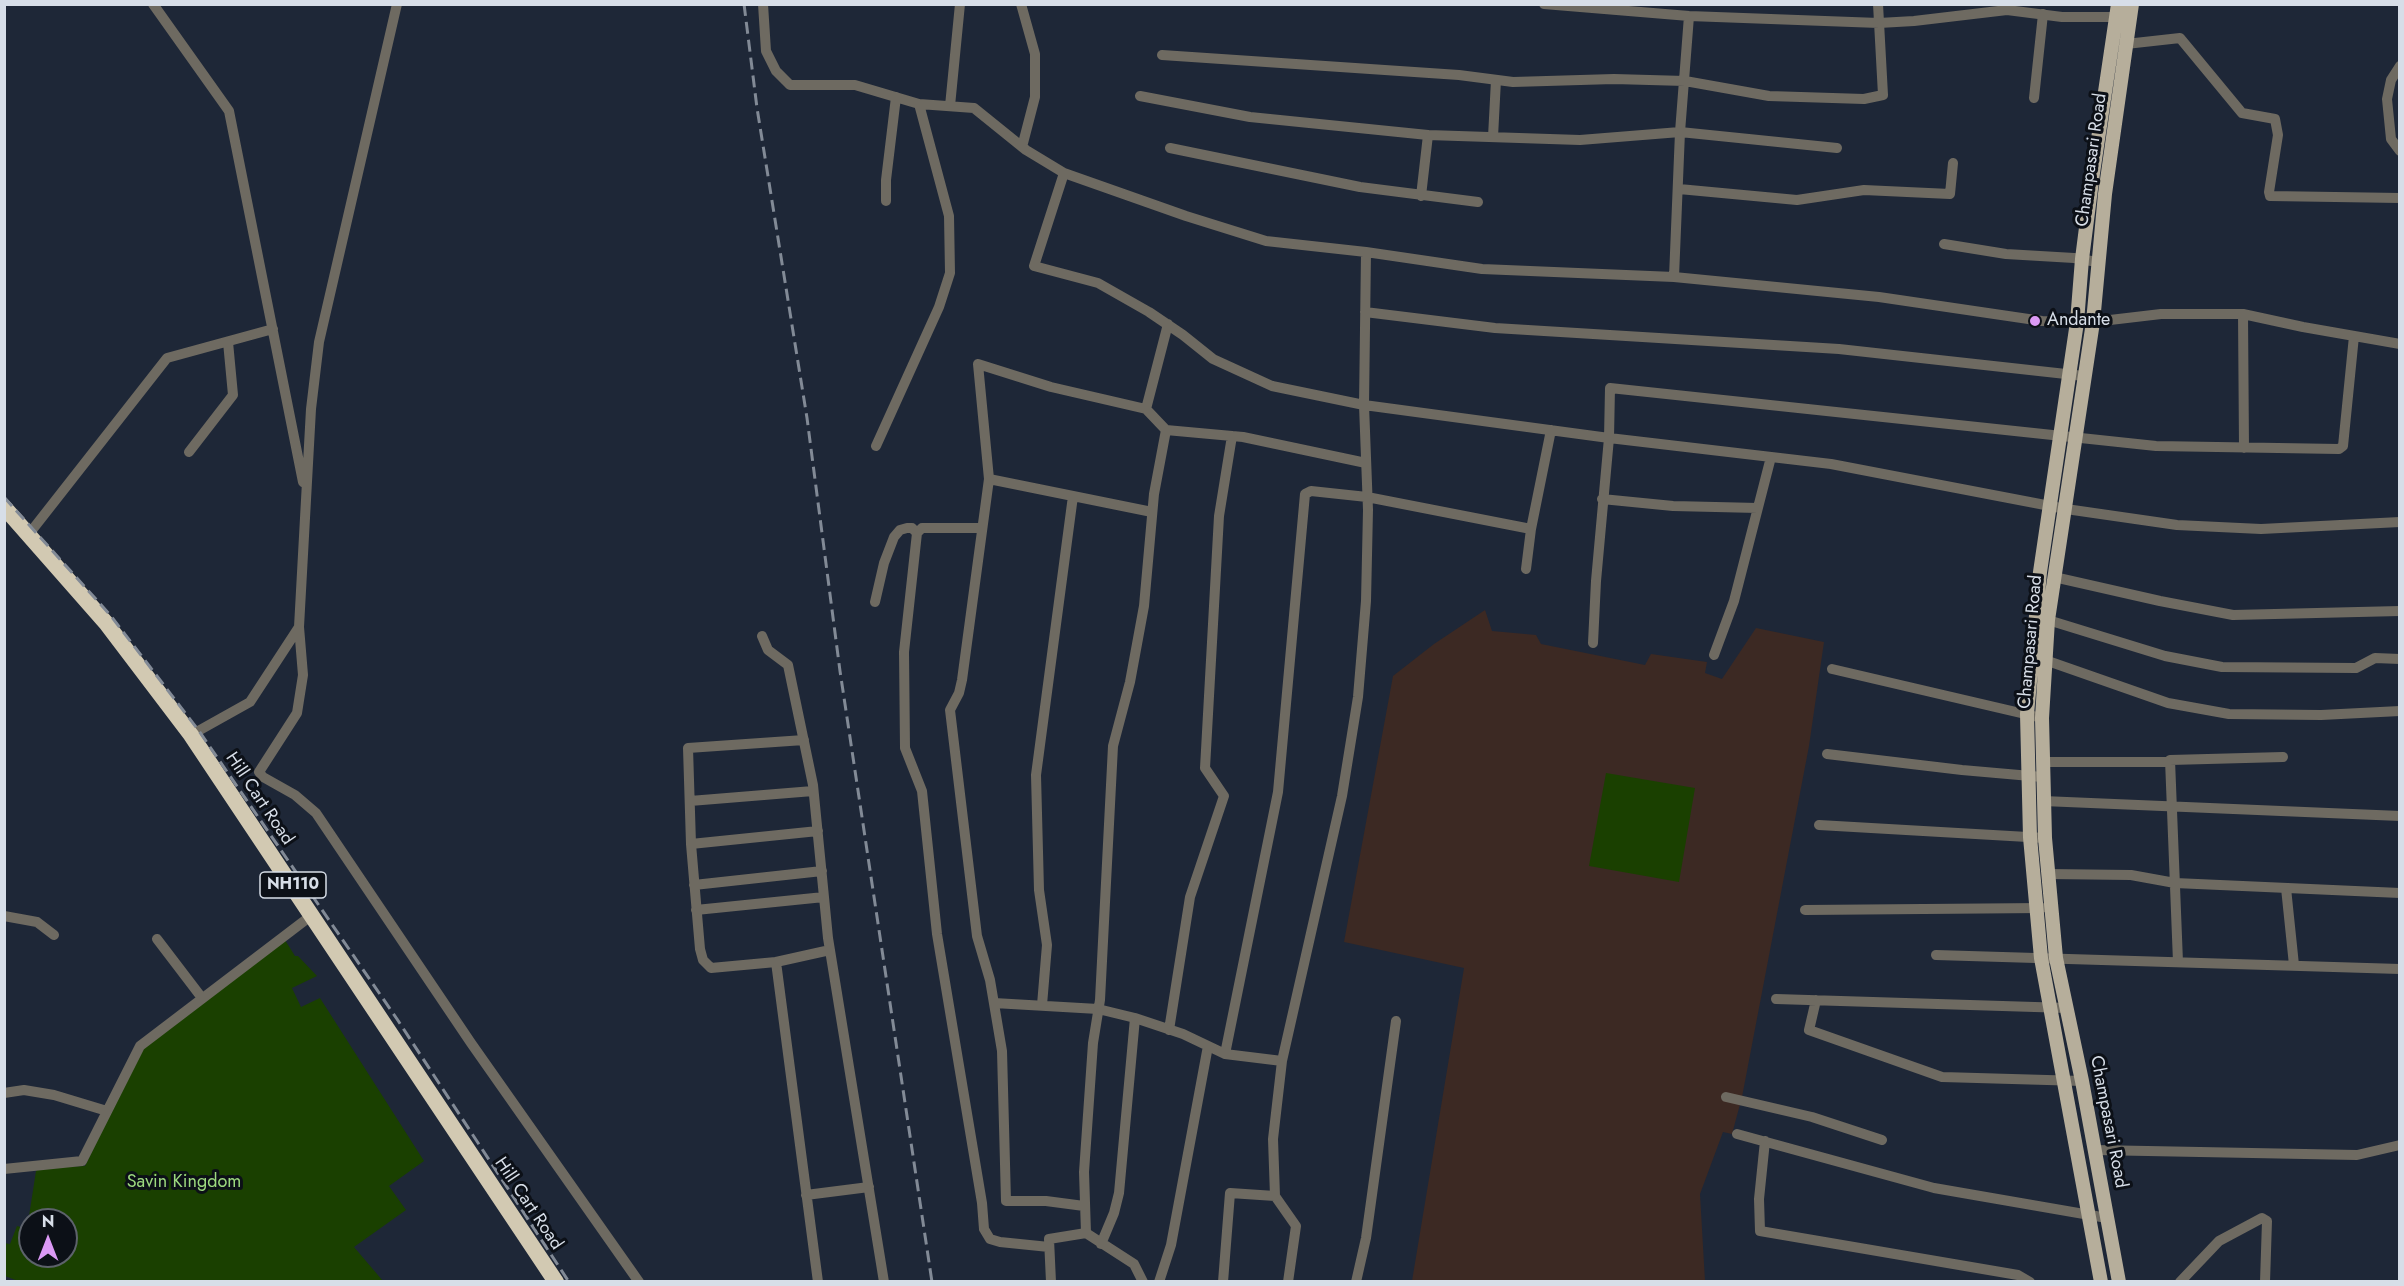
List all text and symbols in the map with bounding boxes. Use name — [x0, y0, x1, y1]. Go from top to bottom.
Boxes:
street label: Champasari Road — [2072, 92, 2112, 228]
place label: Andante — [2047, 310, 2110, 332]
marker: Andante — [2028, 314, 2042, 328]
street label: Champasari Road — [2014, 574, 2048, 710]
street label: Hill Cart Road — [220, 749, 298, 849]
road number: NH110 — [260, 872, 326, 898]
street label: Champasari Road — [2085, 1054, 2131, 1190]
street label: Hill Cart Road — [489, 1154, 567, 1254]
park label: Savin Kingdom — [127, 1172, 241, 1194]
north arrow — [18, 1208, 78, 1268]
text: N — [42, 1210, 54, 1233]

